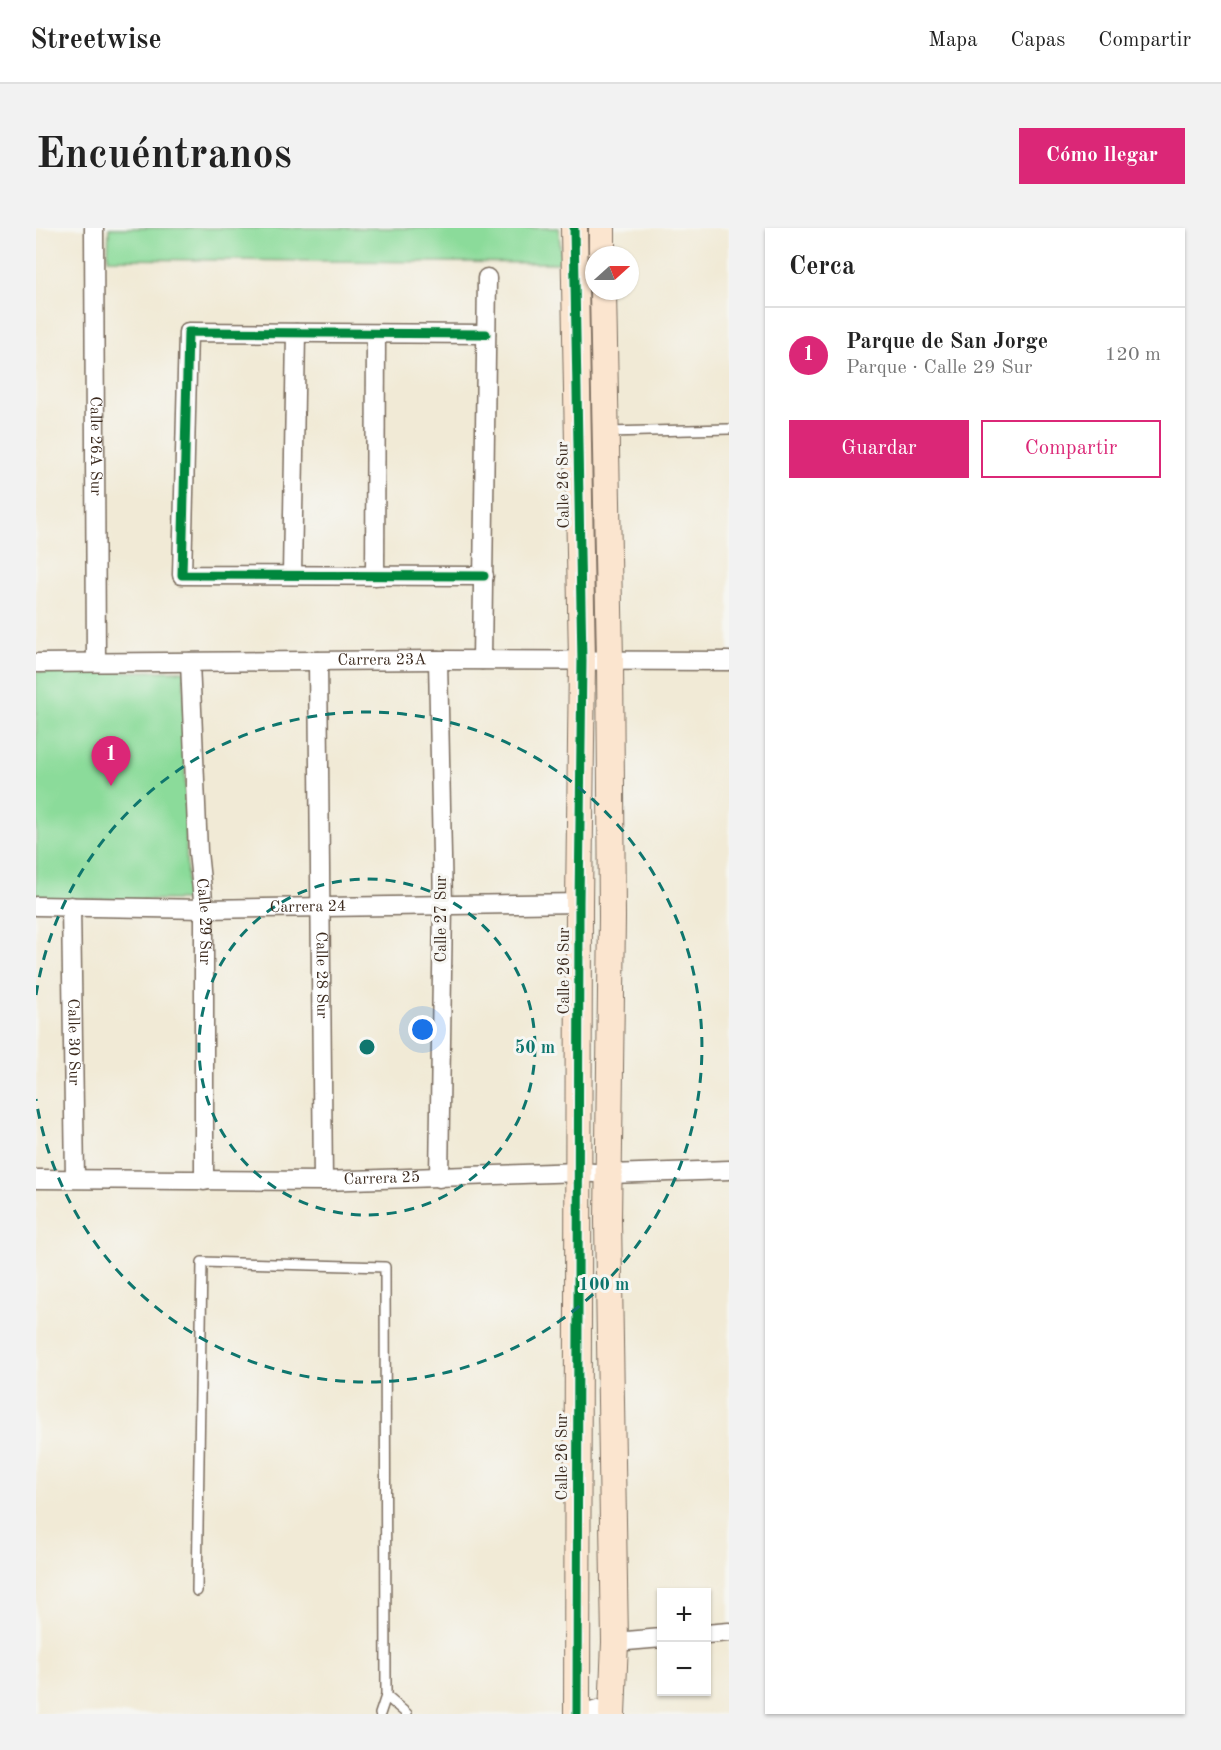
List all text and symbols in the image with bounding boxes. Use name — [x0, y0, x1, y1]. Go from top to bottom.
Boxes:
text: Streetwise — [30, 27, 162, 55]
text: Mapa — [928, 30, 978, 51]
text: Capas — [1011, 30, 1065, 51]
text: Compartir — [1098, 30, 1191, 51]
button: Cómo llegar — [1019, 128, 1185, 184]
text: Encuéntranos — [36, 135, 292, 177]
north arrow — [585, 246, 639, 300]
text: Cerca — [789, 254, 855, 280]
text: Parque de San Jorge — [846, 331, 1048, 353]
text: 1 — [803, 345, 814, 365]
text: 120 m — [1105, 345, 1161, 365]
text: Parque · Calle 29 Sur — [846, 358, 1032, 378]
street label: Calle 26A Sur — [87, 396, 103, 496]
button: Guardar — [789, 420, 969, 478]
button: Compartir — [981, 420, 1161, 478]
street label: Calle 26 Sur — [555, 441, 573, 529]
street label: Carrera 23A — [337, 652, 426, 669]
pin: 1 — [92, 736, 130, 786]
street label: Calle 27 Sur — [434, 875, 450, 963]
street label: Calle 29 Sur — [193, 877, 212, 966]
street label: Carrera 24 — [270, 899, 346, 916]
street label: Calle 26 Sur — [557, 927, 573, 1015]
street label: Calle 28 Sur — [313, 931, 329, 1019]
street label: Calle 30 Sur — [64, 998, 82, 1086]
your location — [408, 1015, 437, 1044]
centre of rings — [357, 1037, 377, 1057]
text: 50 m — [515, 1039, 555, 1057]
street label: Carrera 25 — [343, 1170, 421, 1188]
text: 100 m — [579, 1276, 629, 1294]
street label: Calle 26 Sur — [555, 1413, 571, 1501]
map controls — [657, 1588, 711, 1696]
button: + — [657, 1588, 711, 1642]
button: − — [657, 1642, 711, 1696]

